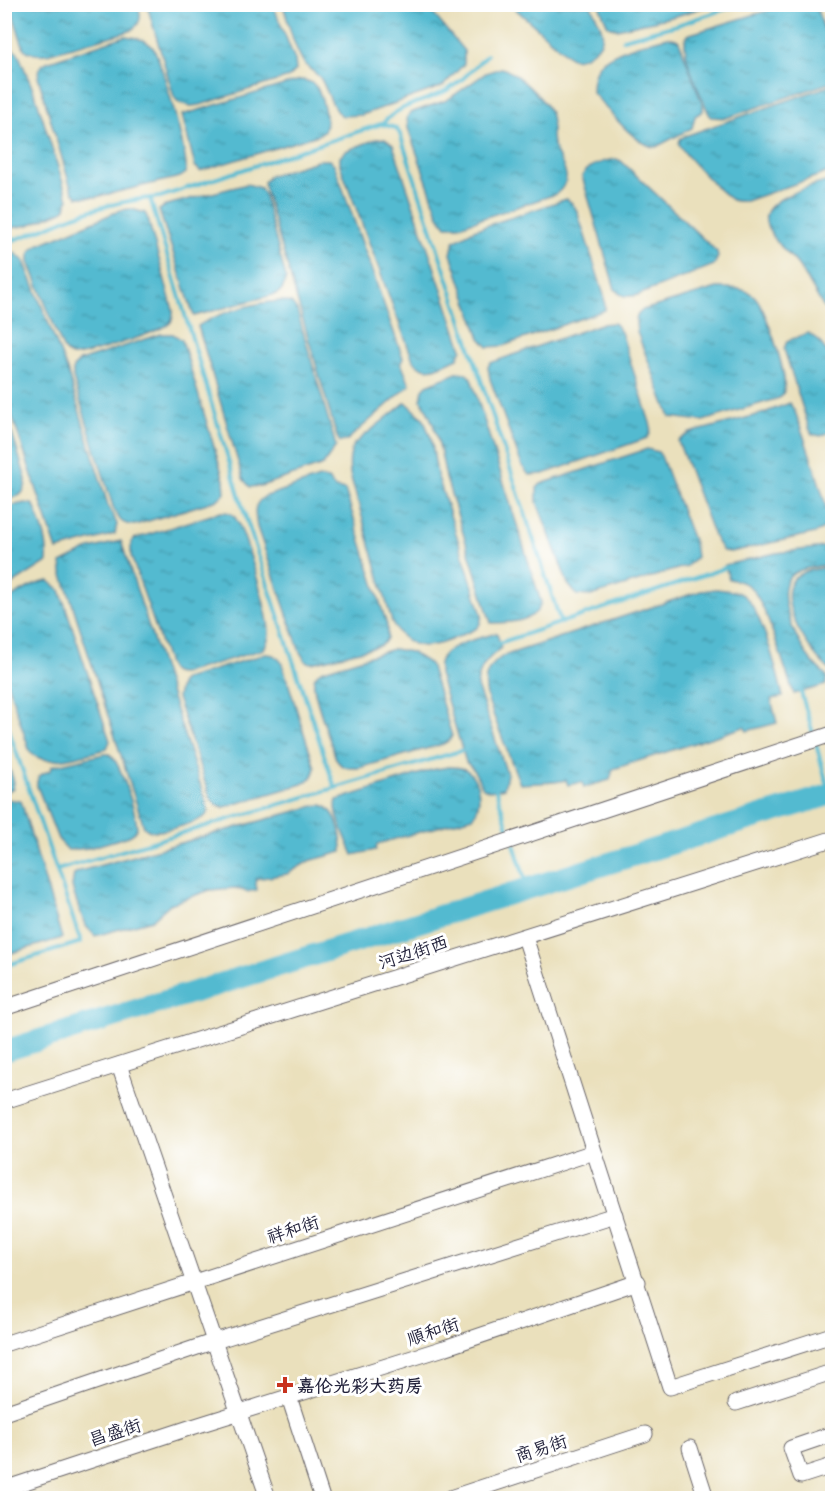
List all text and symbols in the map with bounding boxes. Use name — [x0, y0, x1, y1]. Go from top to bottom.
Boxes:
street label: 河边街西 — [375, 929, 451, 975]
street label: 祥和街 — [263, 1209, 323, 1249]
street label: 順和街 — [403, 1311, 463, 1351]
place label: 嘉伦光彩大药房 — [297, 1373, 423, 1398]
marker: 嘉伦光彩大药房 — [278, 1378, 292, 1392]
street label: 昌盛街 — [85, 1412, 145, 1452]
street label: 商易街 — [511, 1428, 571, 1468]

